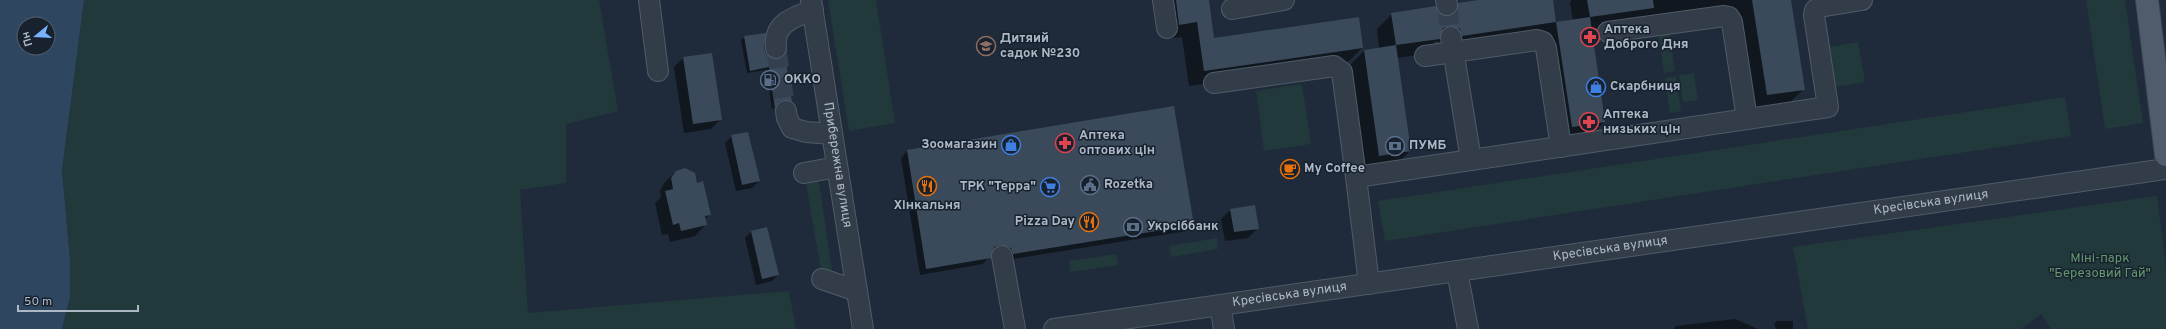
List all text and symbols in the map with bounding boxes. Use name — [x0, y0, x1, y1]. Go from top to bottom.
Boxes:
north arrow — [16, 16, 56, 56]
place label: Аптека Доброго Дня — [1604, 22, 1689, 53]
pharmacy icon: Аптека Доброго Дня — [1579, 26, 1601, 48]
text: Пн — [18, 30, 36, 48]
place label: Дитяий садок №230 — [1000, 31, 1080, 62]
school or university icon: Дитяий садок №230 — [975, 35, 997, 57]
fuel station icon: ОККО — [759, 69, 781, 91]
place label: ОККО — [784, 72, 821, 88]
shop icon: Скарбниця — [1585, 76, 1607, 98]
place label: Скарбниця — [1610, 79, 1680, 95]
street label: Прибережна вулиця — [819, 101, 855, 229]
place label: Аптека низьких цін — [1603, 107, 1681, 138]
pharmacy icon: Аптека низьких цін — [1578, 111, 1600, 133]
place label: Аптека оптових цін — [1079, 128, 1155, 159]
pharmacy icon: Аптека оптових цін — [1054, 132, 1076, 154]
shop icon: Зоомагазин — [1000, 134, 1022, 156]
bank icon: ПУМБ — [1384, 135, 1406, 157]
place label: Зоомагазин — [921, 137, 997, 153]
place label: ПУМБ — [1409, 138, 1446, 154]
cafe icon: My Coffee — [1279, 158, 1301, 180]
place label: My Coffee — [1304, 161, 1365, 177]
public building icon: Rozetka — [1079, 174, 1101, 196]
restaurant icon: Хінкальня — [916, 175, 938, 197]
supermarket icon: ТРК "Терра" — [1039, 176, 1061, 198]
place label: Rozetka — [1104, 177, 1153, 193]
place label: ТРК "Терра" — [960, 179, 1036, 195]
street label: Кресівська вулиця — [1873, 187, 1989, 219]
place label: Хінкальня — [893, 198, 961, 214]
restaurant icon: Pizza Day — [1078, 211, 1100, 233]
place label: Pizza Day — [1015, 214, 1076, 230]
bank icon: Укрсіббанк — [1122, 216, 1144, 238]
place label: Укрсіббанк — [1147, 219, 1219, 235]
street label: Кресівська вулиця — [1552, 233, 1669, 265]
park label: Міні-парк "Березовий Гай" — [2049, 251, 2151, 282]
street label: Кресівська вулиця — [1231, 279, 1348, 311]
scale bar — [18, 287, 138, 313]
text: 50 m — [24, 294, 52, 310]

